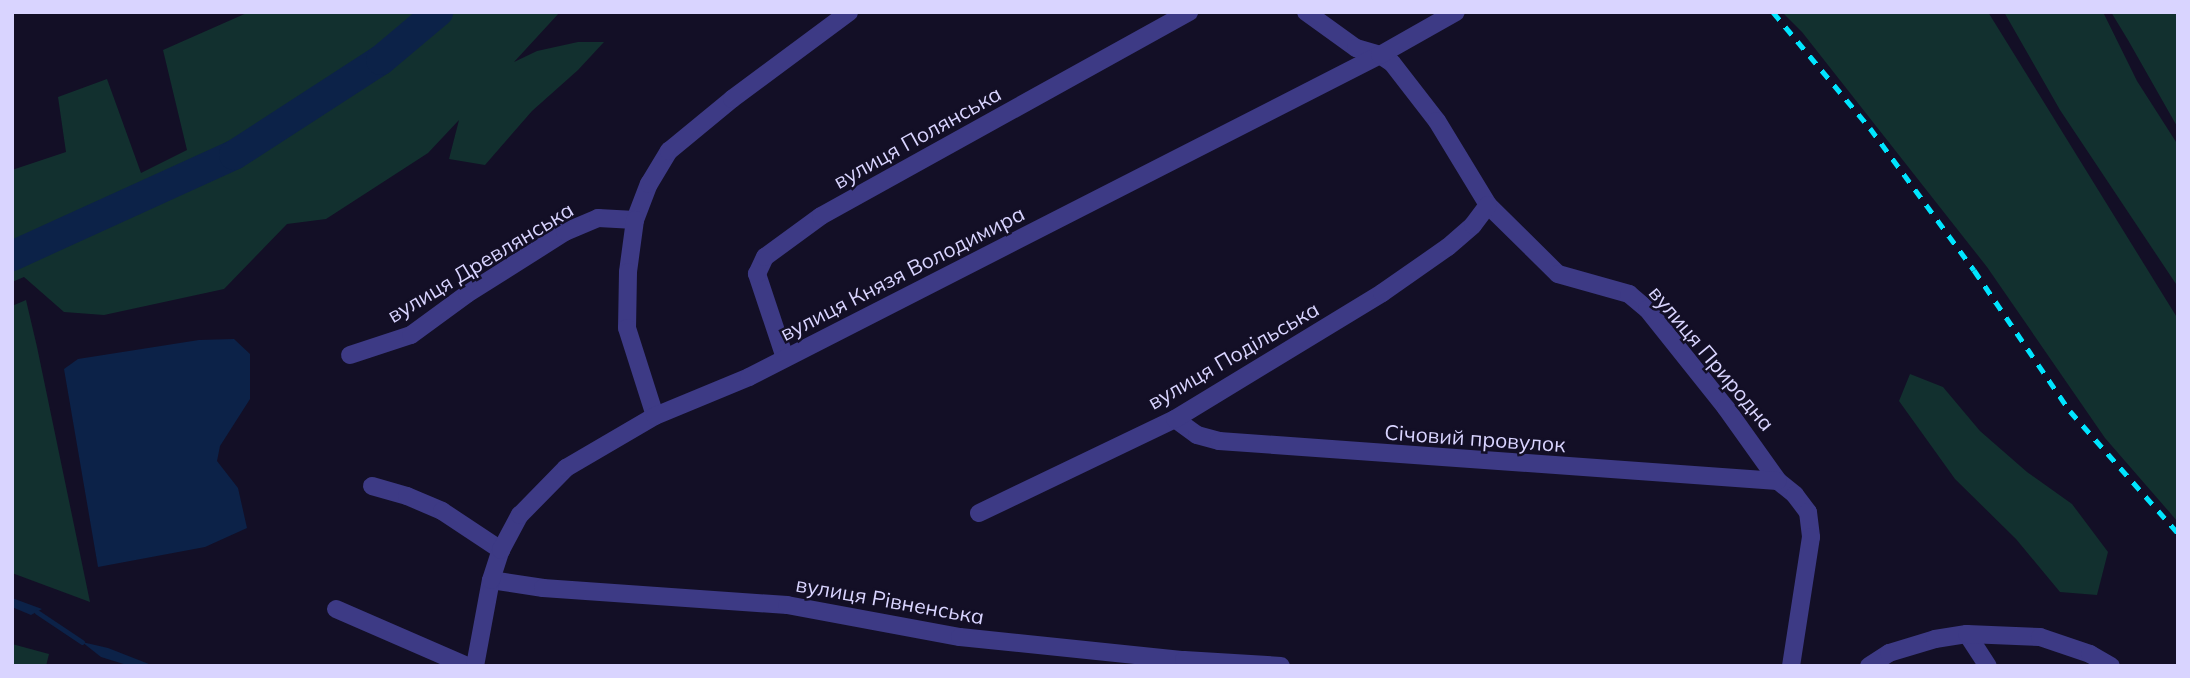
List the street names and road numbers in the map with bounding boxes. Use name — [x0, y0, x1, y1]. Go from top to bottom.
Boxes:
street label: вулиця Полянська — [829, 80, 1005, 194]
street label: вулиця Древлянська — [382, 196, 578, 328]
street label: вулиця Князя Володимира — [776, 200, 1028, 346]
street label: вулиця Природна — [1644, 280, 1780, 436]
street label: вулиця Подільська — [1143, 296, 1323, 414]
street label: Січовий провулок — [1384, 419, 1566, 457]
street label: вулиця Рівненська — [794, 571, 986, 629]

